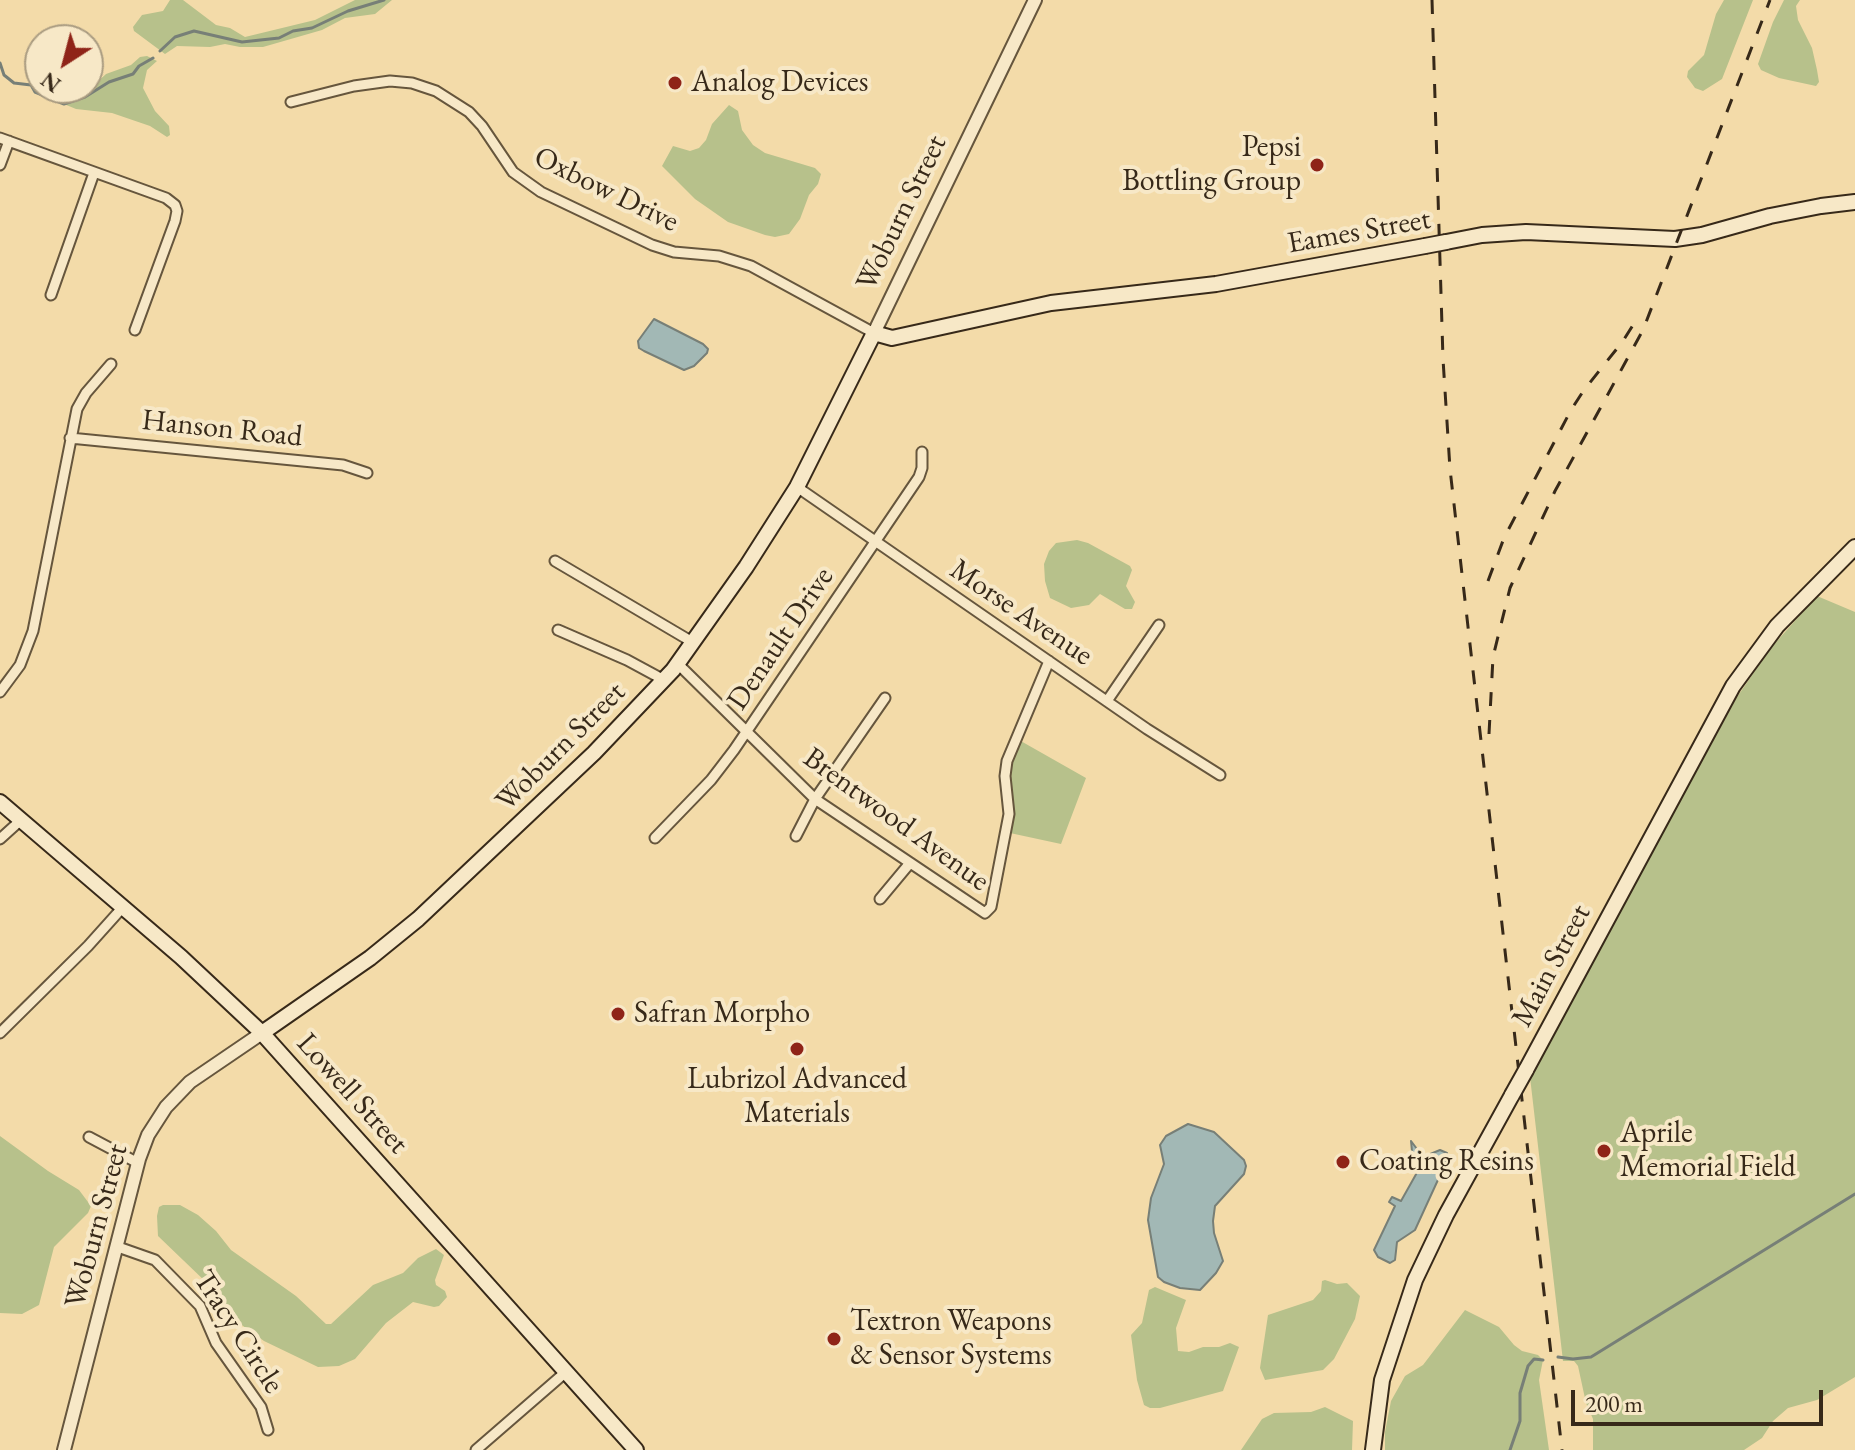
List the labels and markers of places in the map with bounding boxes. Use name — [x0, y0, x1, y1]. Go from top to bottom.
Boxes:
place label: Analog Devices — [691, 65, 868, 101]
marker: Analog Devices — [666, 74, 684, 92]
place label: Pepsi Bottling Group — [1122, 130, 1301, 200]
marker: Pepsi Bottling Group — [1308, 156, 1326, 174]
place label: Safran Morpho — [634, 996, 810, 1032]
marker: Safran Morpho — [609, 1005, 627, 1023]
marker: Lubrizol Advanced Materials — [788, 1040, 806, 1058]
place label: Lubrizol Advanced Materials — [687, 1062, 907, 1132]
place label: Aprile Memorial Field — [1620, 1116, 1796, 1186]
marker: Aprile Memorial Field — [1595, 1142, 1613, 1160]
place label: Coating Resins — [1359, 1144, 1534, 1180]
marker: Coating Resins — [1334, 1153, 1352, 1171]
place label: Textron Weapons & Sensor Systems — [850, 1304, 1052, 1374]
marker: Textron Weapons & Sensor Systems — [825, 1330, 843, 1348]

